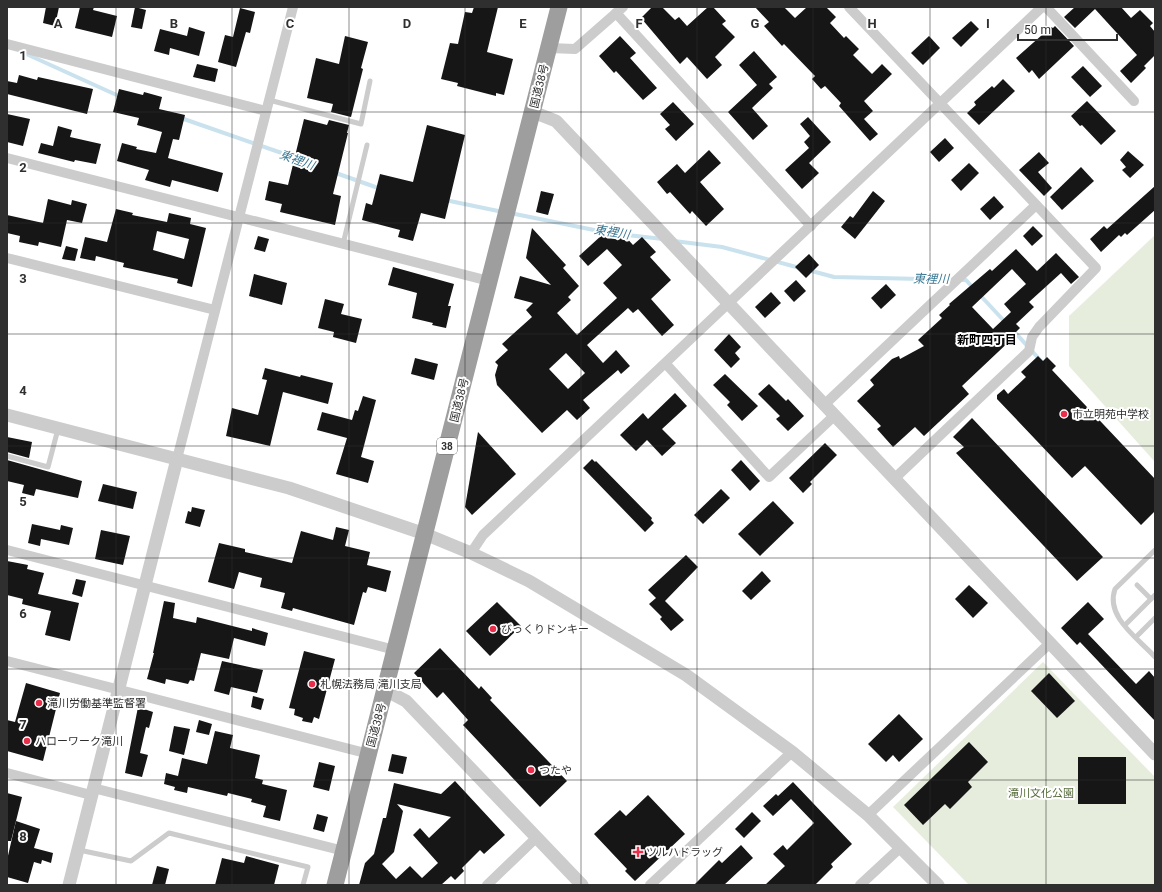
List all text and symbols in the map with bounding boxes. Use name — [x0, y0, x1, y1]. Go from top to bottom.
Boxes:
text: A — [54, 16, 63, 31]
text: B — [170, 16, 178, 31]
text: C — [286, 16, 295, 31]
text: D — [403, 16, 411, 31]
text: E — [519, 16, 527, 31]
text: F — [635, 16, 643, 31]
text: G — [751, 16, 760, 31]
text: H — [867, 16, 877, 31]
text: I — [986, 16, 990, 31]
scale bar — [1018, 16, 1117, 42]
text: 50 m — [1024, 23, 1051, 37]
text: 1 — [19, 48, 27, 63]
street label: 国道38号 — [528, 63, 551, 110]
water label: 東裡川 — [278, 147, 318, 173]
text: 2 — [19, 160, 27, 175]
water label: 東裡川 — [593, 222, 633, 242]
text: 3 — [19, 271, 27, 286]
water label: 東裡川 — [913, 272, 951, 286]
district label: 新町四丁目 — [957, 333, 1017, 347]
street label: 国道38号 — [448, 377, 471, 424]
text: 4 — [19, 383, 27, 398]
place label: 市立明苑中学校 — [1072, 408, 1149, 421]
marker: 市立明苑中学校 — [1059, 409, 1069, 419]
road number: 38 — [437, 438, 457, 454]
text: 5 — [19, 494, 27, 509]
text: 6 — [19, 606, 27, 621]
place label: びっくりドンキー — [501, 623, 589, 636]
marker: びっくりドンキー — [488, 624, 498, 634]
place label: 札幌法務局 滝川支局 — [320, 678, 422, 691]
marker: 札幌法務局 滝川支局 — [307, 679, 317, 689]
place label: 滝川労働基準監督署 — [47, 697, 146, 710]
marker: 滝川労働基準監督署 — [34, 698, 44, 708]
street label: 国道38号 — [364, 702, 389, 749]
text: 7 — [19, 717, 27, 732]
place label: ハローワーク滝川 — [35, 735, 123, 748]
marker: ハローワーク滝川 — [22, 736, 32, 746]
place label: つたや — [539, 764, 572, 777]
marker: つたや — [526, 765, 536, 775]
park label: 滝川文化公園 — [1008, 787, 1074, 800]
text: 8 — [19, 829, 27, 844]
place label: ツルハドラッグ — [646, 846, 723, 859]
marker: ツルハドラッグ — [633, 847, 643, 857]

